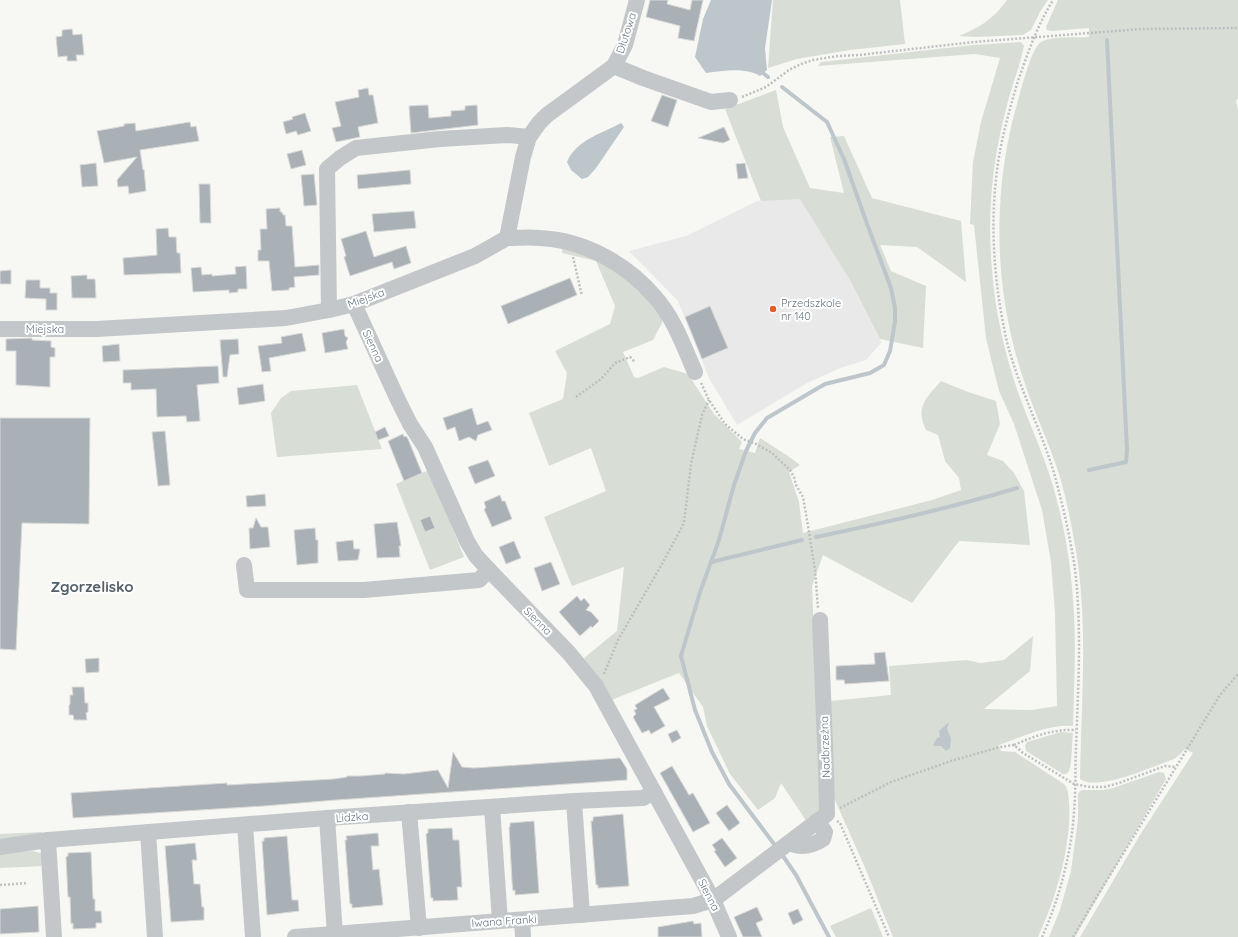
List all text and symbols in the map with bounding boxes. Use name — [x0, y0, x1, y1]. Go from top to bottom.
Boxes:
street label: Dłutowa — [613, 11, 639, 55]
street label: Miejska — [346, 285, 386, 311]
place label: Przedszkole nr 140 — [781, 296, 841, 323]
marker: Przedszkole nr 140 — [768, 304, 778, 314]
street label: Miejska — [26, 322, 64, 336]
street label: Sienna — [359, 328, 387, 364]
district label: Zgorzelisko — [50, 577, 134, 596]
street label: Sienna — [521, 604, 555, 638]
street label: Nadbrzeżna — [817, 716, 833, 778]
street label: Lidzka — [335, 809, 369, 825]
street label: Sienna — [695, 877, 723, 913]
street label: Iwana Franki — [471, 912, 537, 930]

